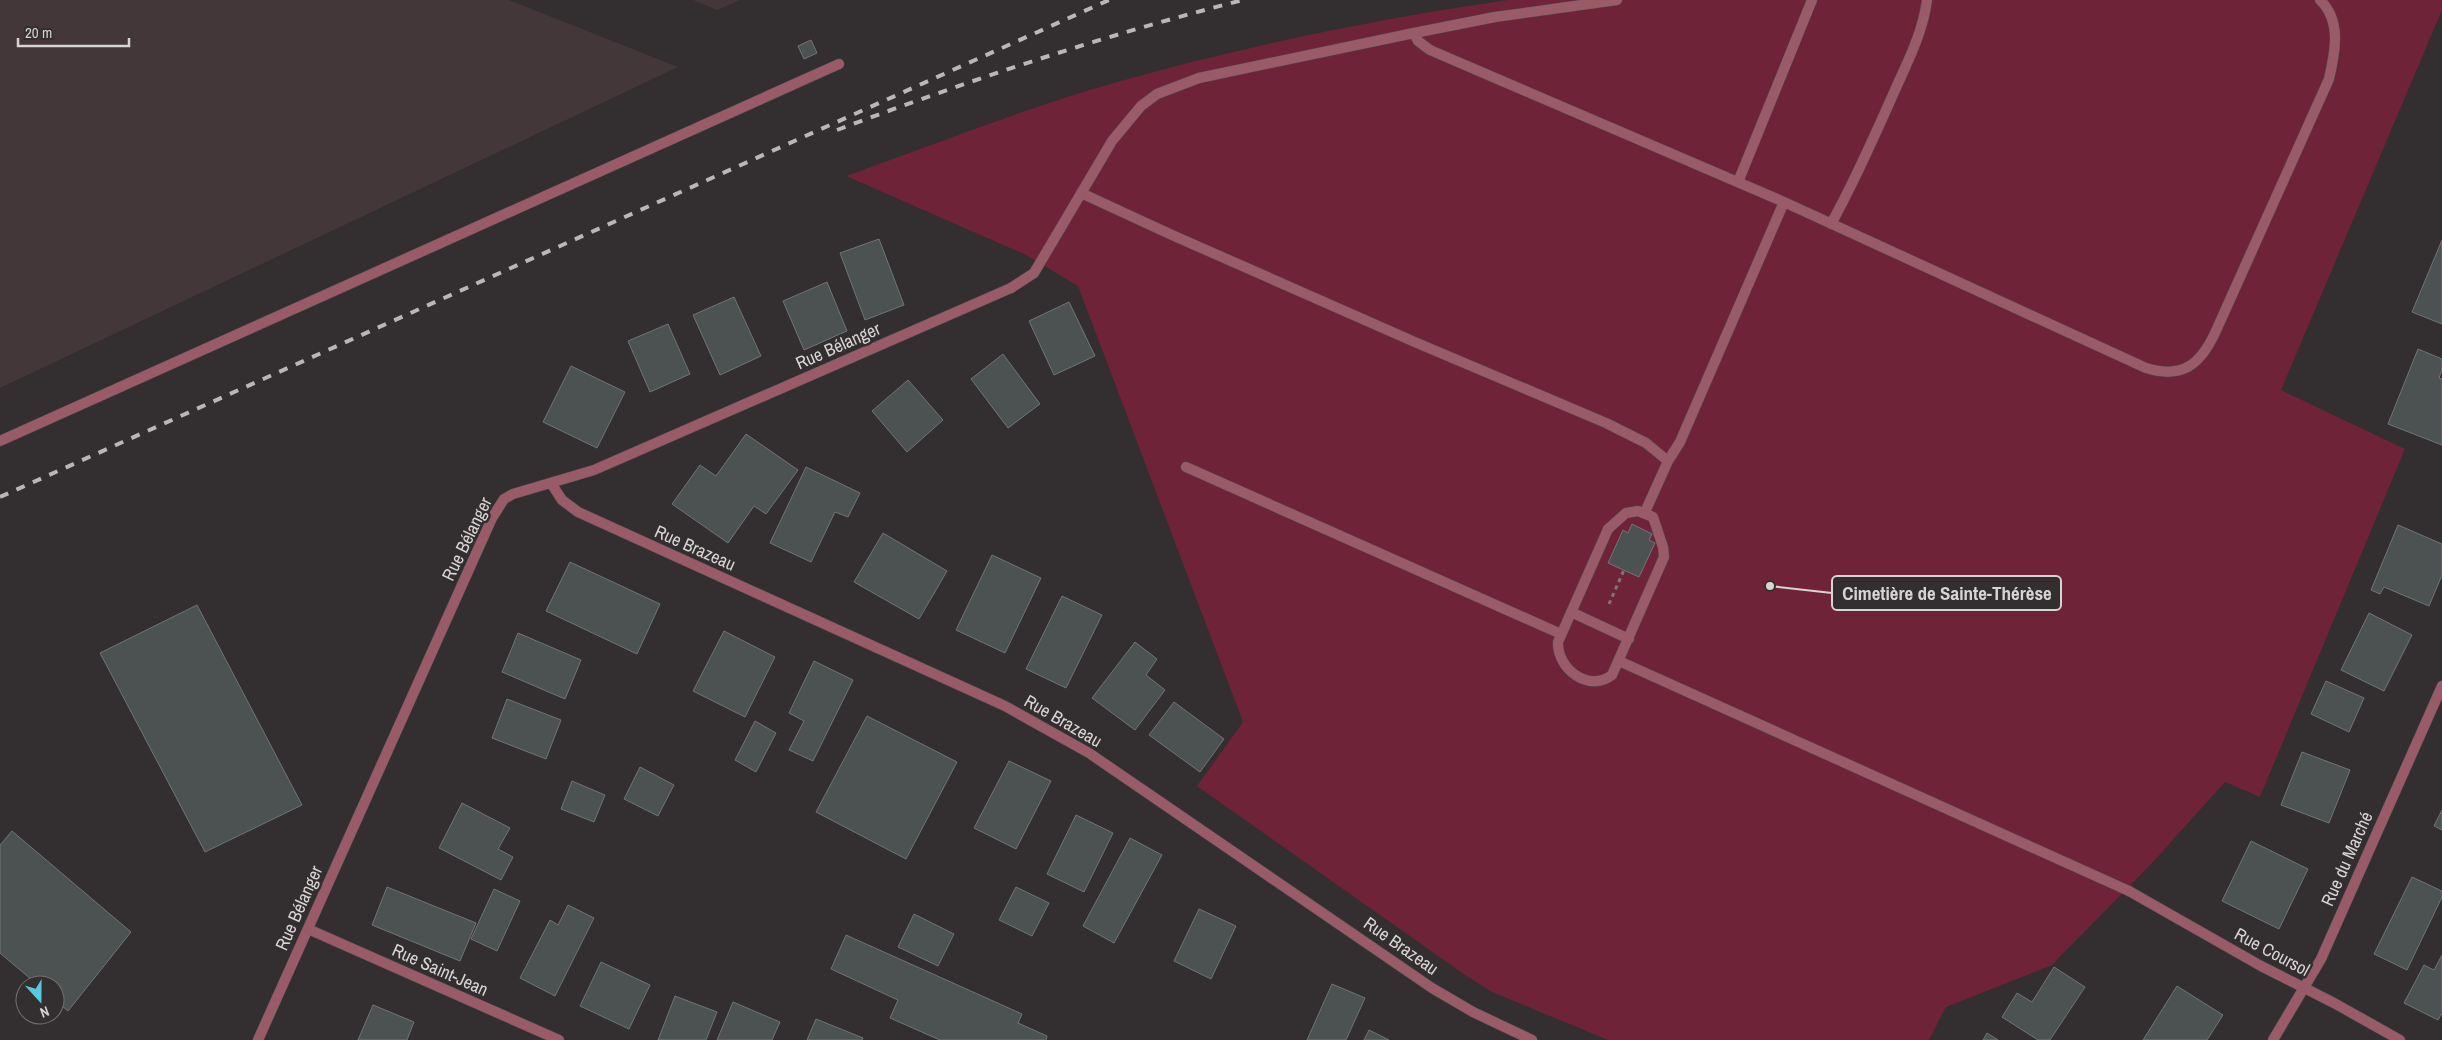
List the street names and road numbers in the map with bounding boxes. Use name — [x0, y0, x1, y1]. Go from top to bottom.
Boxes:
street label: Rue Bélanger — [791, 316, 884, 375]
street label: Rue Bélanger — [436, 493, 498, 585]
street label: Rue Brazeau — [651, 519, 740, 576]
street label: Rue Brazeau — [1020, 688, 1107, 753]
street label: Rue du Marché — [2315, 808, 2378, 910]
street label: Rue Bélanger — [269, 861, 328, 954]
street label: Rue Brazeau — [1359, 911, 1444, 981]
street label: Rue Coursol — [2230, 921, 2314, 982]
street label: Rue Saint-Jean — [388, 937, 492, 1002]

